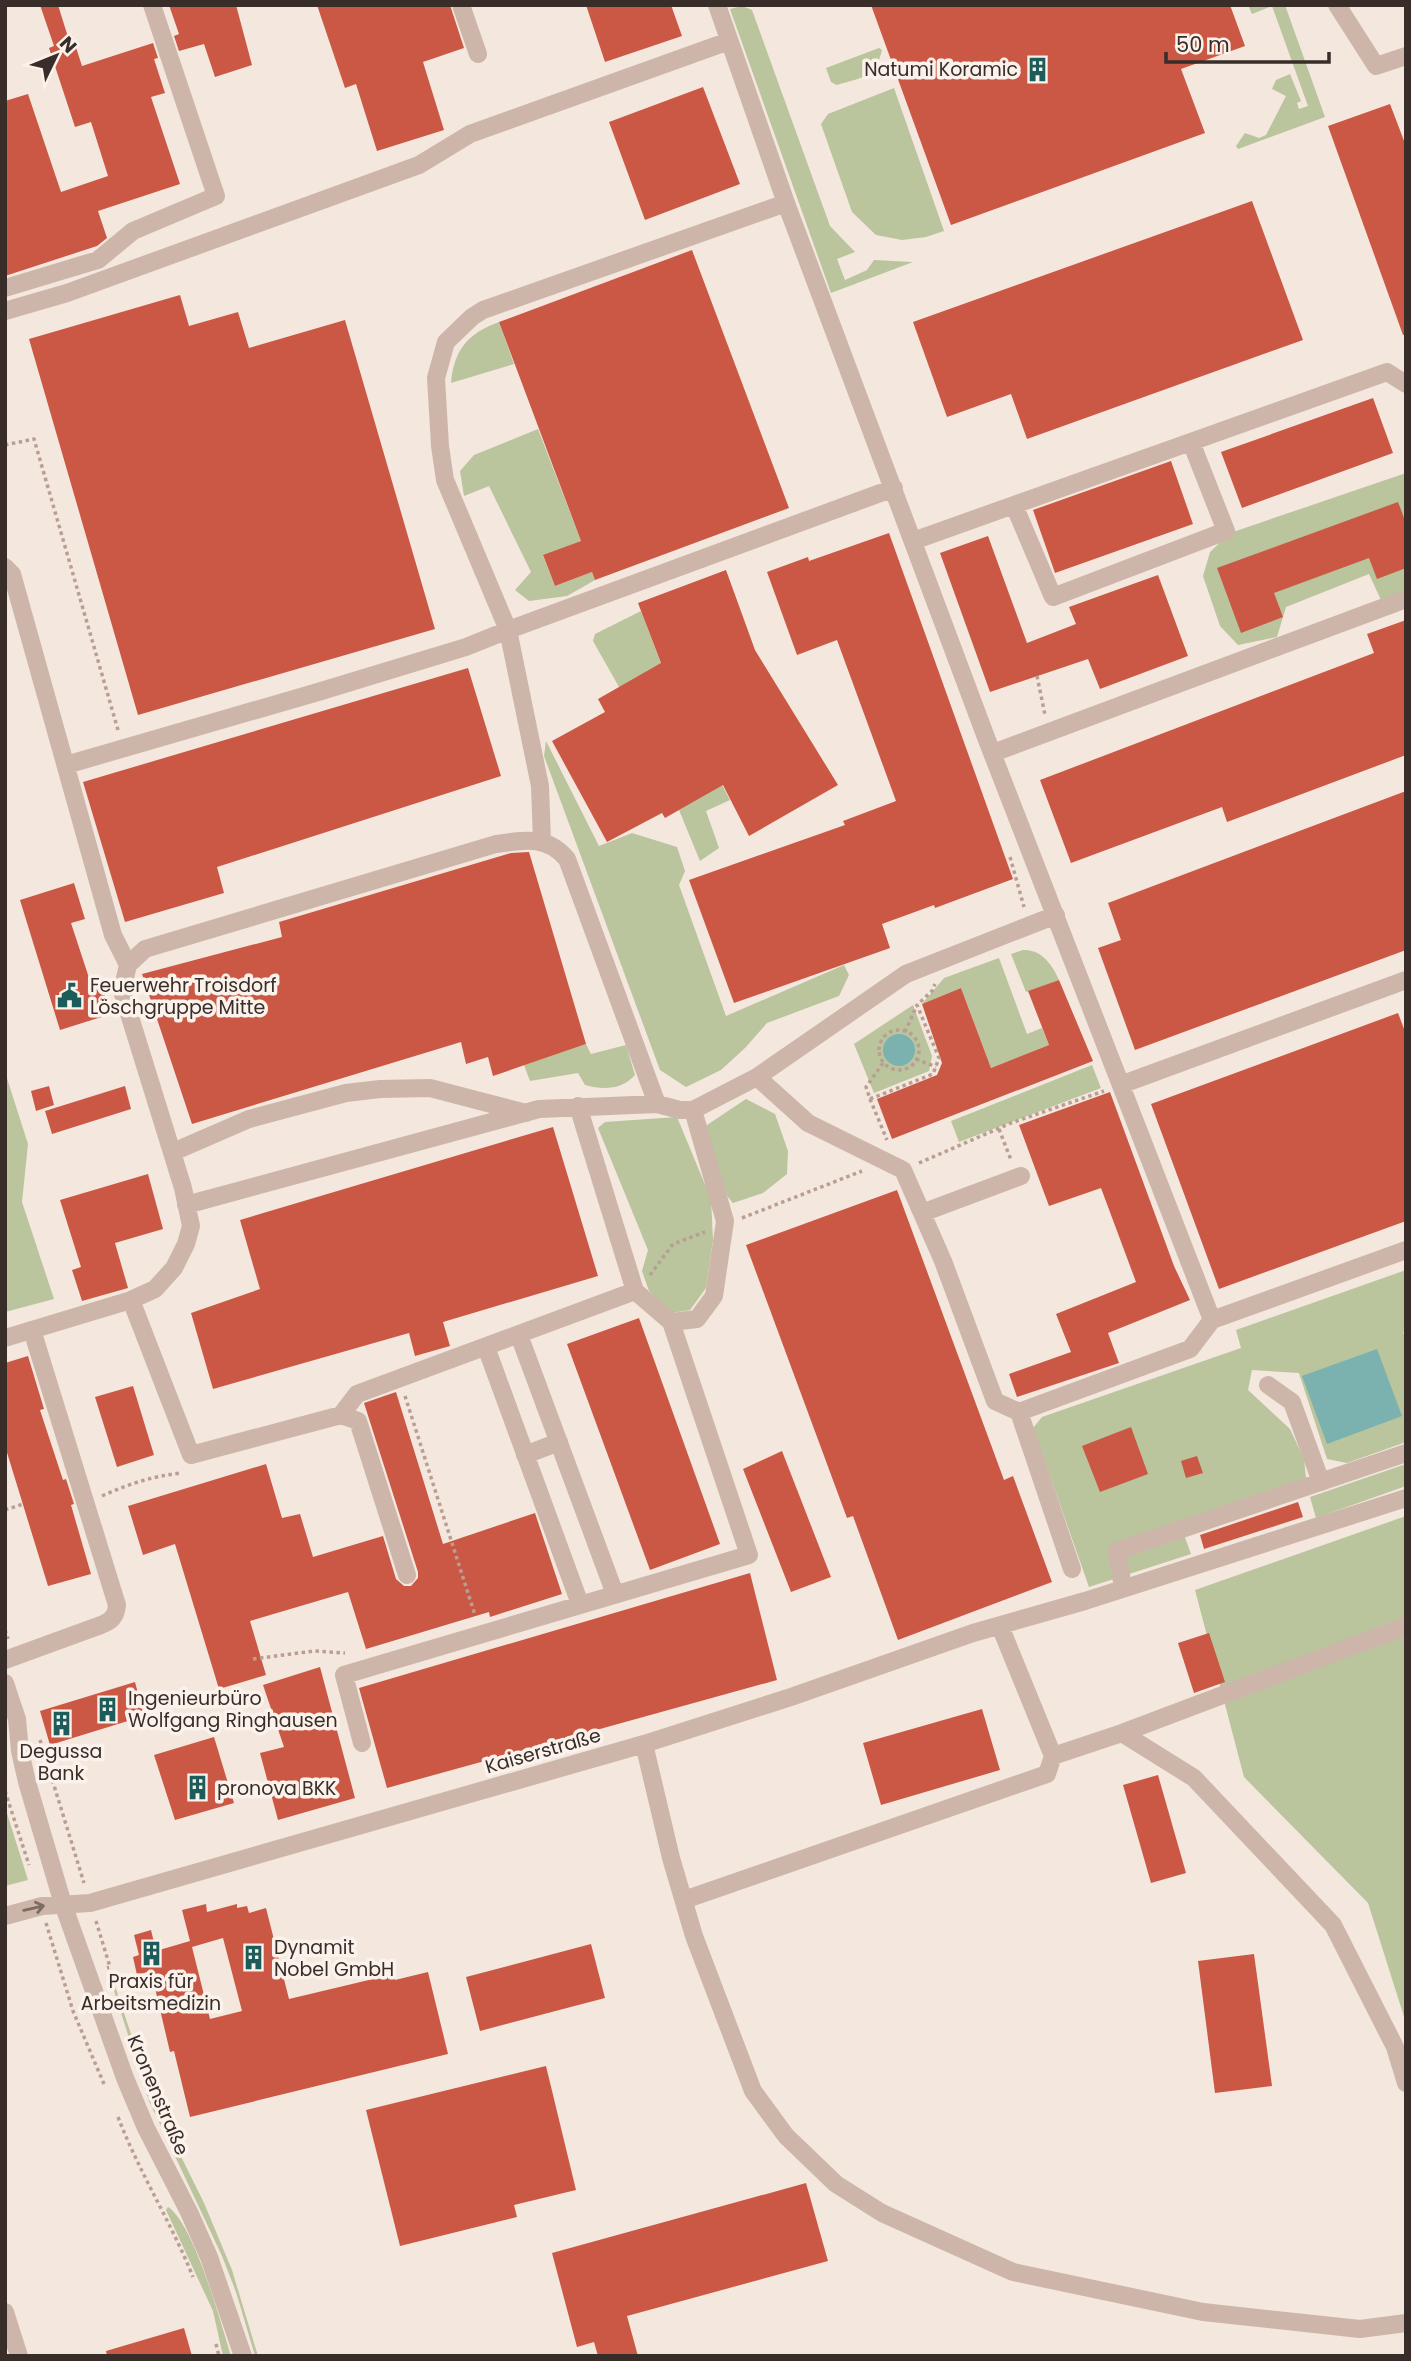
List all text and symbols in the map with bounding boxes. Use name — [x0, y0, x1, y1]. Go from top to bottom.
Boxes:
north arrow — [21, 21, 91, 91]
scale bar — [1166, 21, 1329, 65]
text: N — [53, 30, 83, 59]
text: 50 m — [1176, 30, 1230, 59]
building icon: Natumi Koramic — [1024, 55, 1052, 83]
place label: Natumi Koramic — [864, 56, 1018, 83]
place label: Feuerwehr Troisdorf Löschgruppe Mitte — [90, 972, 277, 1021]
public building icon: Feuerwehr Troisdorf Löschgruppe Mitte — [56, 982, 84, 1010]
place label: Ingenieurbüro Wolfgang Ringhausen — [128, 1685, 338, 1734]
building icon: Ingenieurbüro Wolfgang Ringhausen — [94, 1695, 122, 1723]
building icon: Degussa Bank — [47, 1709, 75, 1737]
street label: Kaiserstraße — [482, 1722, 604, 1780]
place label: Degussa Bank — [20, 1738, 102, 1787]
building icon: pronova BKK — [183, 1774, 211, 1802]
place label: pronova BKK — [217, 1775, 336, 1802]
one-way arrow — [22, 1901, 45, 1914]
place label: Dynamit Nobel GmbH — [274, 1934, 394, 1983]
building icon: Praxis für Arbeitsmedizin — [137, 1939, 165, 1967]
building icon: Dynamit Nobel GmbH — [240, 1944, 268, 1972]
place label: Praxis für Arbeitsmedizin — [81, 1968, 221, 2017]
street label: Kronenstraße — [121, 2031, 195, 2159]

